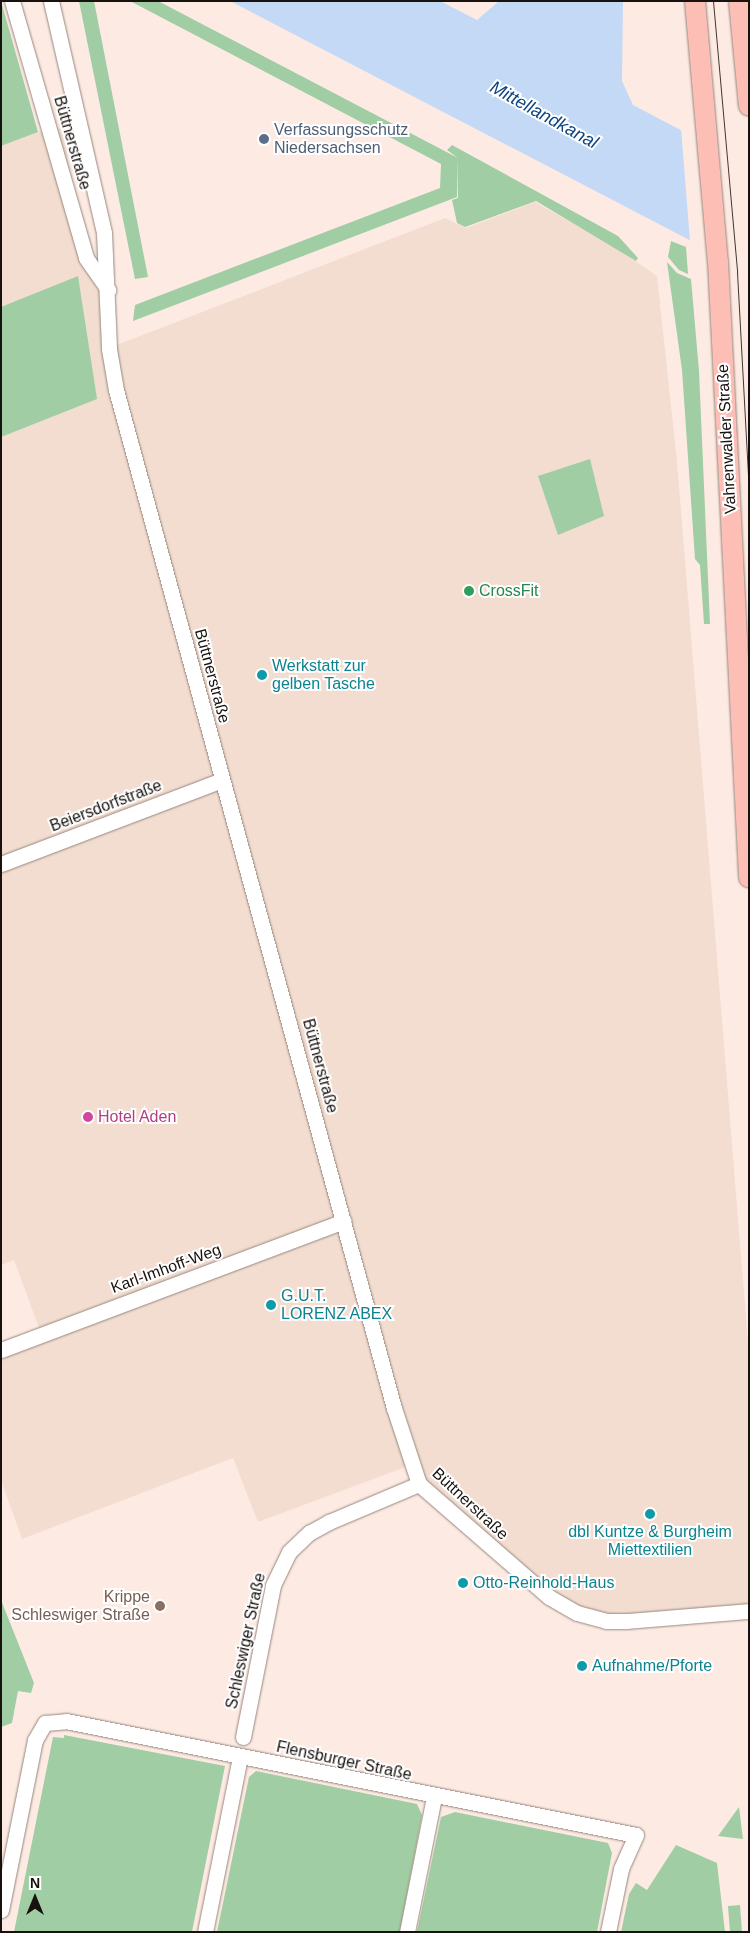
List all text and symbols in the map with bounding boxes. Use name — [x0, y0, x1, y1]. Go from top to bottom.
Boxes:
water label: Mittellandkanal — [486, 76, 602, 154]
street label: Büttnerstraße — [49, 94, 95, 192]
place label: Verfassungsschutz Niedersachsen — [274, 120, 408, 158]
marker: Verfassungsschutz Niedersachsen — [258, 133, 270, 145]
street label: Vahrenwalder Straße — [713, 364, 741, 514]
place label: CrossFit — [479, 581, 539, 601]
marker: CrossFit — [463, 585, 475, 597]
street label: Büttnerstraße — [190, 627, 234, 725]
place label: Werkstatt zur gelben Tasche — [272, 656, 375, 694]
marker: Werkstatt zur gelben Tasche — [256, 669, 268, 681]
street label: Beiersdorfstraße — [47, 776, 165, 836]
street label: Büttnerstraße — [298, 1017, 342, 1115]
place label: Hotel Aden — [98, 1107, 177, 1127]
marker: Hotel Aden — [82, 1111, 94, 1123]
street label: Karl-Imhoff-Weg — [108, 1240, 224, 1298]
place label: G.U.T. LORENZ ABEX — [281, 1286, 393, 1324]
marker: G.U.T. LORENZ ABEX — [265, 1299, 277, 1311]
street label: Büttnerstraße — [428, 1464, 512, 1544]
marker: dbl Kuntze & Burgheim Miettextilien — [644, 1508, 656, 1520]
place label: dbl Kuntze & Burgheim Miettextilien — [568, 1522, 732, 1560]
street label: Schleswiger Straße — [222, 1571, 270, 1711]
place label: Otto-Reinhold-Haus — [473, 1573, 614, 1593]
marker: Otto-Reinhold-Haus — [457, 1577, 469, 1589]
place label: Krippe Schleswiger Straße — [11, 1587, 150, 1625]
marker: Krippe Schleswiger Straße — [154, 1600, 166, 1612]
place label: Aufnahme/Pforte — [592, 1656, 712, 1676]
marker: Aufnahme/Pforte — [576, 1660, 588, 1672]
street label: Flensburger Straße — [275, 1737, 413, 1785]
north arrow — [10, 1873, 60, 1923]
text: N — [30, 1875, 40, 1891]

